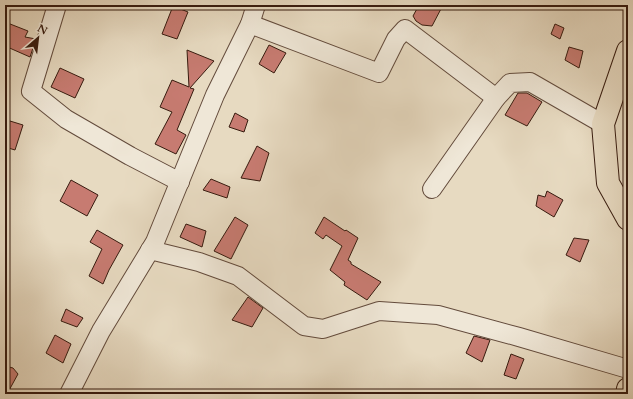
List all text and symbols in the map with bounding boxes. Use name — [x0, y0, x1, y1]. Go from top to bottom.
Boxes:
north arrow — [18, 18, 58, 58]
text: N — [35, 21, 51, 39]

